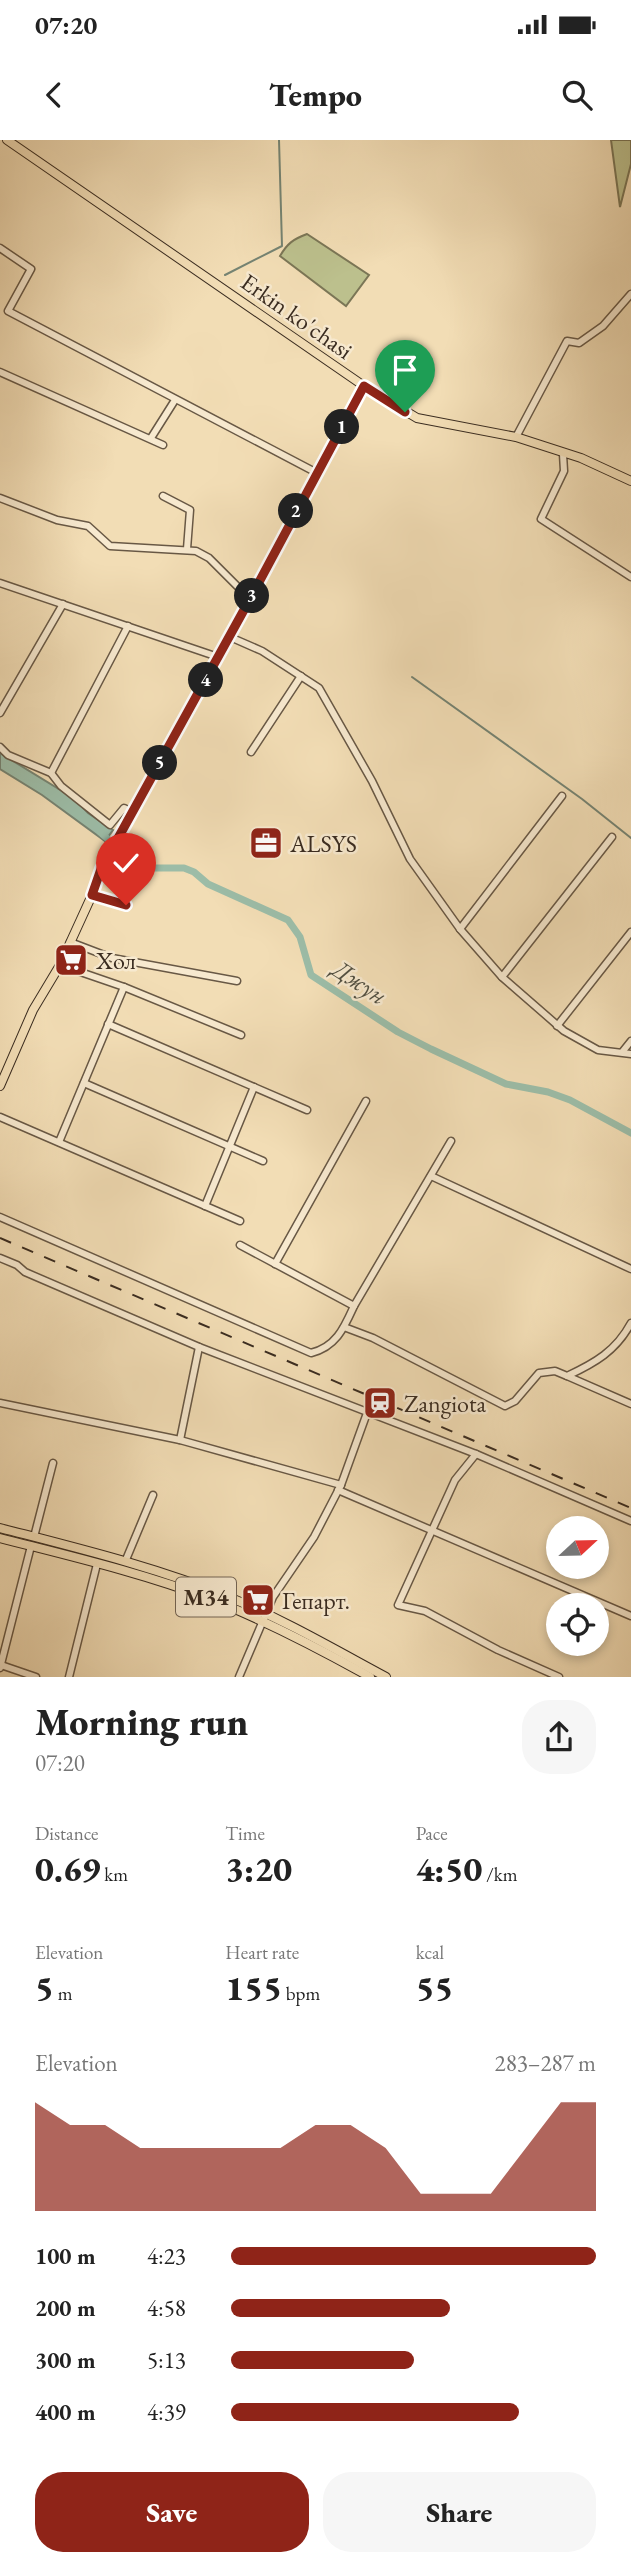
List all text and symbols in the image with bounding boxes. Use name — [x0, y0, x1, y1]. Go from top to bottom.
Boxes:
text: 07:20 — [35, 8, 97, 42]
text: Tempo — [269, 74, 362, 116]
icon: back — [35, 76, 73, 114]
icon: search — [558, 76, 596, 114]
street label: Erkin ko'chasi — [235, 266, 359, 366]
pin — [375, 340, 435, 412]
icon: arrive — [386, 351, 424, 389]
pin: 1 — [324, 410, 360, 444]
text: 1 — [336, 414, 347, 439]
pin: 2 — [278, 494, 314, 528]
text: 2 — [290, 498, 301, 523]
pin: 3 — [234, 578, 270, 614]
text: 3 — [246, 583, 257, 608]
pin: 4 — [188, 662, 224, 698]
text: 4 — [200, 667, 211, 692]
pin: 5 — [142, 746, 178, 780]
text: 5 — [154, 750, 165, 775]
office icon: ALSYS — [247, 824, 285, 862]
place label: ALSYS — [289, 828, 357, 859]
pin — [96, 833, 156, 905]
icon: check — [107, 844, 145, 882]
supermarket icon: Хол — [52, 941, 90, 979]
place label: Хол — [95, 945, 136, 976]
water label: Джун — [324, 951, 394, 1012]
station icon: Zangiota — [361, 1384, 399, 1422]
place label: Zangiota — [404, 1388, 486, 1419]
north arrow — [546, 1516, 609, 1578]
map controls — [546, 1516, 609, 1656]
road number: M34 — [176, 1578, 236, 1616]
supermarket icon: Гепарт. — [239, 1581, 277, 1619]
place label: Гепарт. — [282, 1585, 350, 1616]
button: locate — [546, 1593, 609, 1656]
text: Morning run — [35, 1697, 248, 1746]
button: share — [522, 1700, 596, 1774]
text: 07:20 — [35, 1748, 85, 1778]
text: Distance — [35, 1821, 98, 1846]
text: Time — [225, 1821, 265, 1846]
text: Pace — [416, 1821, 448, 1846]
text: 0.69 — [35, 1846, 101, 1891]
text: 3:20 — [225, 1846, 292, 1891]
text: 4:50 — [416, 1846, 482, 1891]
text: km — [101, 1862, 128, 1887]
text: /km — [482, 1862, 518, 1887]
text: Elevation — [35, 1940, 103, 1965]
text: Heart rate — [225, 1940, 299, 1965]
text: kcal — [416, 1940, 444, 1965]
text: 5 — [35, 1965, 54, 2010]
text: 155 — [225, 1965, 282, 2010]
text: 55 — [416, 1965, 453, 2010]
text: m — [54, 1981, 73, 2006]
text: bpm — [282, 1981, 320, 2006]
text: Elevation — [35, 2048, 118, 2078]
text: 283–287 m — [495, 2048, 596, 2078]
text: 100 m — [35, 2241, 96, 2271]
text: 4:23 — [147, 2241, 186, 2271]
text: 200 m — [35, 2293, 96, 2323]
text: 4:58 — [147, 2293, 186, 2323]
text: 300 m — [35, 2345, 96, 2375]
text: 5:13 — [147, 2345, 186, 2375]
text: 400 m — [35, 2397, 96, 2427]
text: 4:39 — [147, 2397, 186, 2427]
button: Save — [35, 2472, 309, 2552]
button: Share — [323, 2472, 596, 2552]

